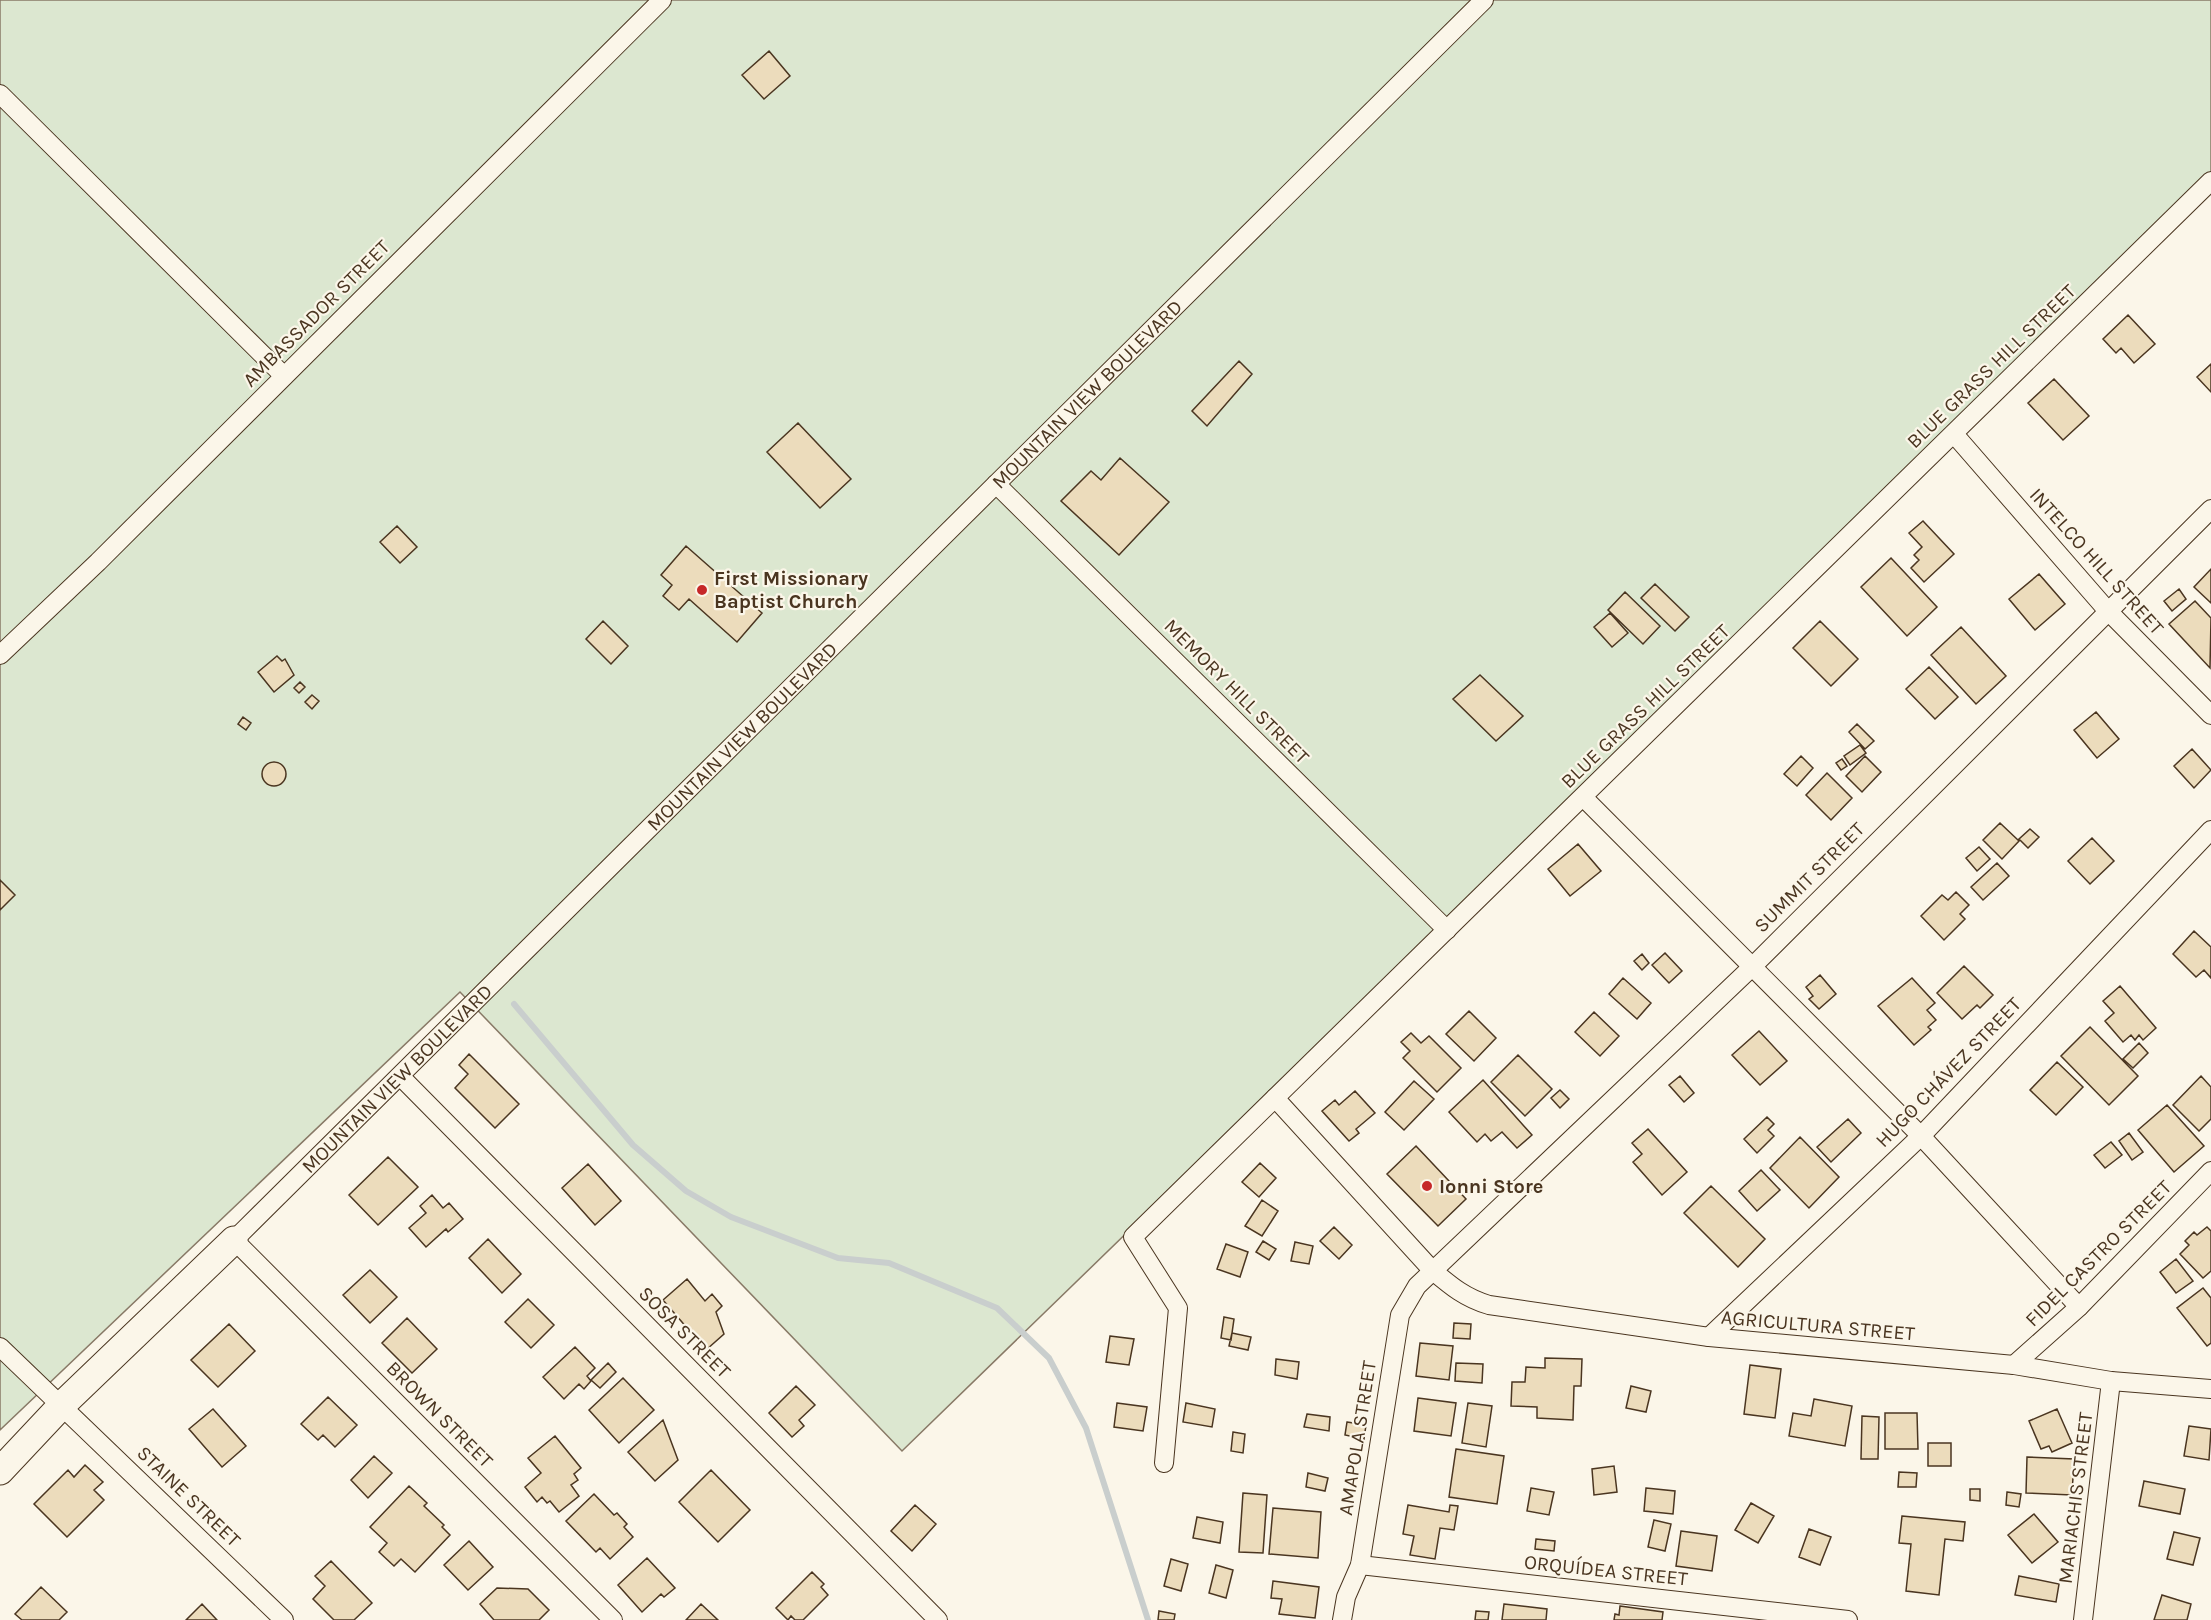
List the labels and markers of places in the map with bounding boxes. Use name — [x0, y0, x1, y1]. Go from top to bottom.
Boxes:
place label: First Missionary Baptist Church — [714, 567, 868, 613]
marker: First Missionary Baptist Church — [695, 583, 709, 597]
place label: Ionni Store — [1439, 1175, 1543, 1198]
marker: Ionni Store — [1420, 1179, 1434, 1193]

